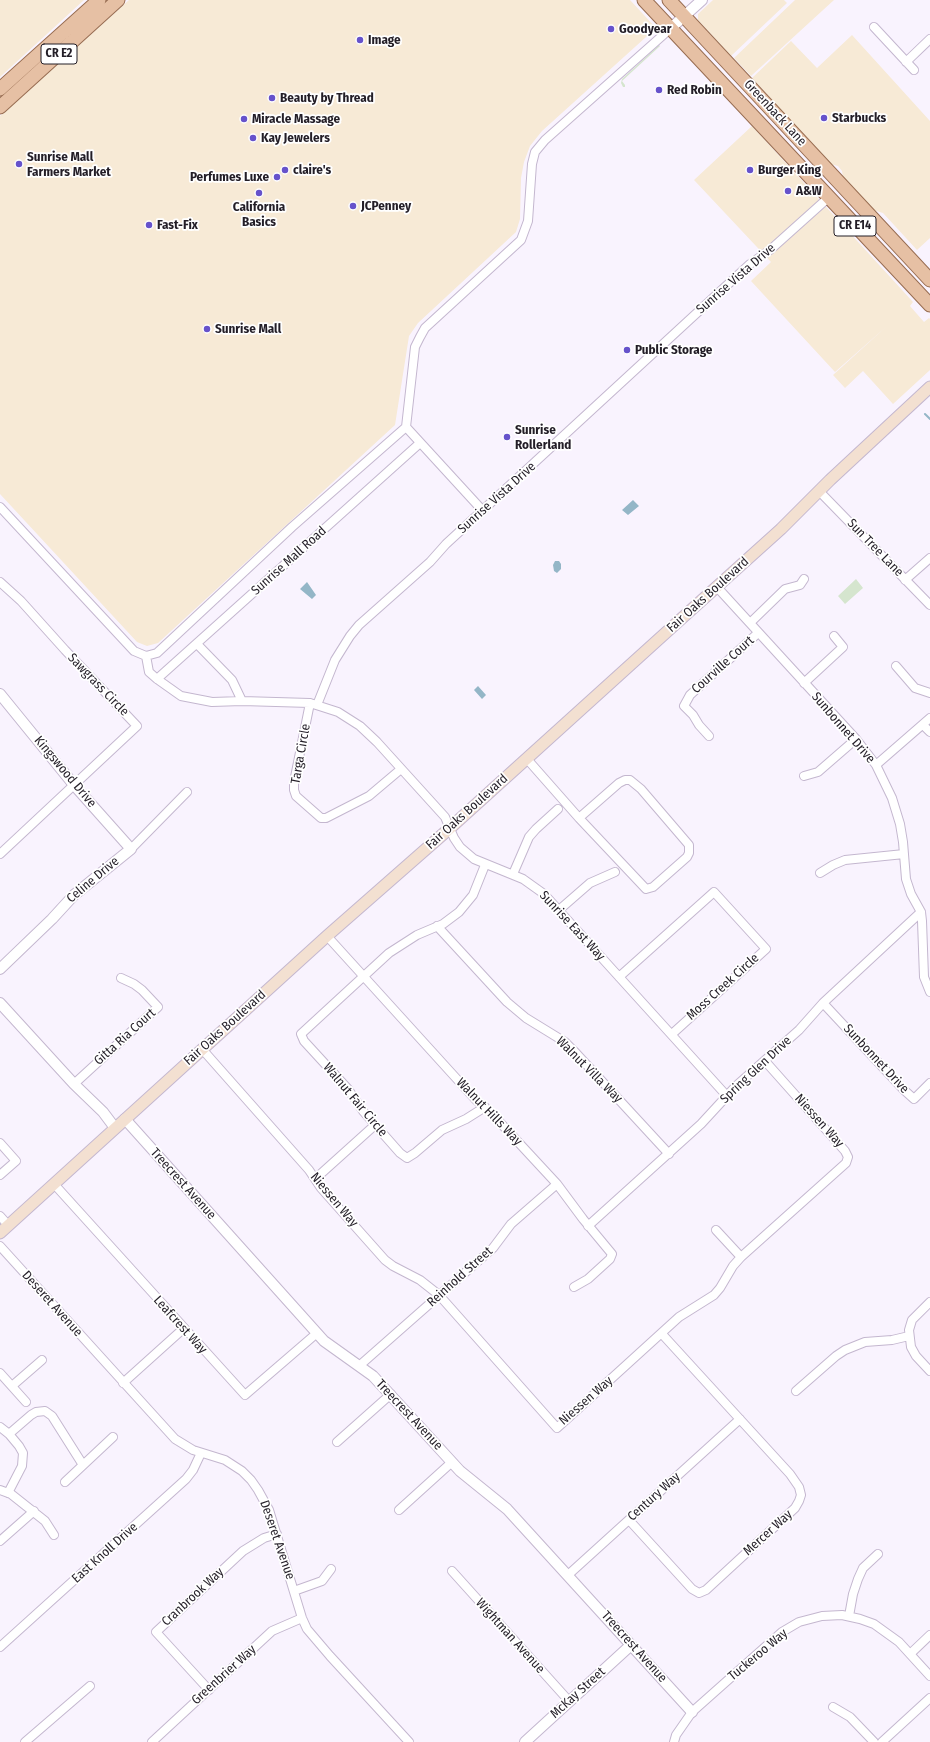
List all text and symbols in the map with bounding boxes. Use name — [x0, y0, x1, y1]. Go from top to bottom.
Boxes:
place label: Goodyear — [619, 21, 671, 37]
marker: Goodyear — [606, 24, 616, 34]
place label: Image — [368, 32, 401, 48]
marker: Image — [355, 35, 365, 45]
road number: CR E2 — [41, 44, 77, 64]
street label: Greenback Lane — [740, 77, 810, 149]
place label: Red Robin — [667, 82, 722, 98]
marker: Red Robin — [654, 85, 664, 95]
place label: Beauty by Thread — [280, 90, 374, 106]
marker: Beauty by Thread — [267, 93, 277, 103]
place label: Starbucks — [832, 110, 886, 126]
place label: Miracle Massage — [252, 111, 340, 127]
marker: Starbucks — [819, 113, 829, 123]
marker: Miracle Massage — [239, 114, 249, 124]
place label: Kay Jewelers — [261, 130, 330, 146]
marker: Kay Jewelers — [248, 133, 258, 143]
place label: Sunrise Mall Farmers Market — [27, 149, 111, 180]
marker: Sunrise Mall Farmers Market — [14, 159, 24, 169]
place label: claire's — [293, 162, 331, 178]
place label: Burger King — [758, 162, 821, 178]
marker: claire's — [280, 165, 290, 175]
marker: Burger King — [745, 165, 755, 175]
place label: Perfumes Luxe — [190, 169, 269, 185]
marker: Perfumes Luxe — [272, 172, 282, 182]
place label: A&W — [796, 183, 822, 199]
marker: A&W — [783, 186, 793, 196]
marker: California Basics — [254, 188, 264, 198]
place label: JCPenney — [361, 198, 411, 214]
place label: California Basics — [233, 199, 285, 230]
marker: JCPenney — [348, 201, 358, 211]
road number: CR E14 — [834, 216, 876, 236]
place label: Fast-Fix — [157, 217, 198, 233]
marker: Fast-Fix — [144, 220, 154, 230]
street label: Sunrise Vista Drive — [693, 240, 779, 318]
place label: Sunrise Mall — [215, 321, 281, 337]
marker: Sunrise Mall — [202, 324, 212, 334]
place label: Public Storage — [635, 342, 712, 358]
marker: Public Storage — [622, 345, 632, 355]
place label: Sunrise Rollerland — [515, 422, 571, 453]
marker: Sunrise Rollerland — [502, 432, 512, 442]
street label: Sunrise Vista Drive — [455, 459, 539, 537]
street label: Sun Tree Lane — [844, 516, 906, 580]
street label: Sunrise Mall Road — [248, 523, 330, 599]
street label: Fair Oaks Boulevard — [664, 554, 752, 636]
street label: Courville Court — [689, 633, 757, 697]
street label: Sawgrass Circle — [64, 650, 132, 720]
street label: Sunbonnet Drive — [808, 689, 878, 767]
street label: Targa Circle — [288, 723, 314, 785]
street label: Kingswood Drive — [31, 733, 99, 811]
street label: Fair Oaks Boulevard — [423, 771, 511, 853]
street label: Celine Drive — [64, 854, 122, 906]
street label: Sunrise East Way — [536, 888, 608, 964]
street label: Moss Creek Circle — [684, 950, 762, 1024]
street label: Fair Oaks Boulevard — [181, 987, 269, 1069]
street label: Gitta Ria Court — [91, 1005, 159, 1069]
street label: Sunbonnet Drive — [840, 1021, 912, 1097]
street label: Spring Glen Drive — [717, 1033, 795, 1107]
street label: Walnut Villa Way — [553, 1034, 625, 1106]
street label: Walnut Fair Circle — [320, 1060, 390, 1140]
street label: Walnut Hills Way — [453, 1075, 525, 1149]
street label: Niessen Way — [791, 1091, 847, 1151]
street label: Treecrest Avenue — [147, 1145, 219, 1223]
street label: Niessen Way — [307, 1170, 361, 1230]
street label: Reinhold Street — [424, 1244, 496, 1310]
street label: Deseret Avenue — [18, 1268, 86, 1340]
street label: Leafcrest Way — [150, 1293, 210, 1357]
street label: Niessen Way — [556, 1373, 616, 1429]
street label: Treecrest Avenue — [372, 1377, 446, 1453]
street label: Century Way — [624, 1469, 684, 1525]
street label: Deseret Avenue — [256, 1498, 298, 1582]
street label: Mercer Way — [740, 1507, 796, 1559]
street label: East Knoll Drive — [69, 1519, 141, 1587]
street label: Cranbrook Way — [159, 1564, 227, 1630]
street label: Wightman Avenue — [472, 1595, 548, 1677]
street label: Treecrest Avenue — [598, 1608, 670, 1686]
street label: Tuckeroo Way — [725, 1626, 791, 1684]
street label: Greenbrier Way — [189, 1642, 259, 1708]
street label: McKay Street — [547, 1664, 609, 1722]

